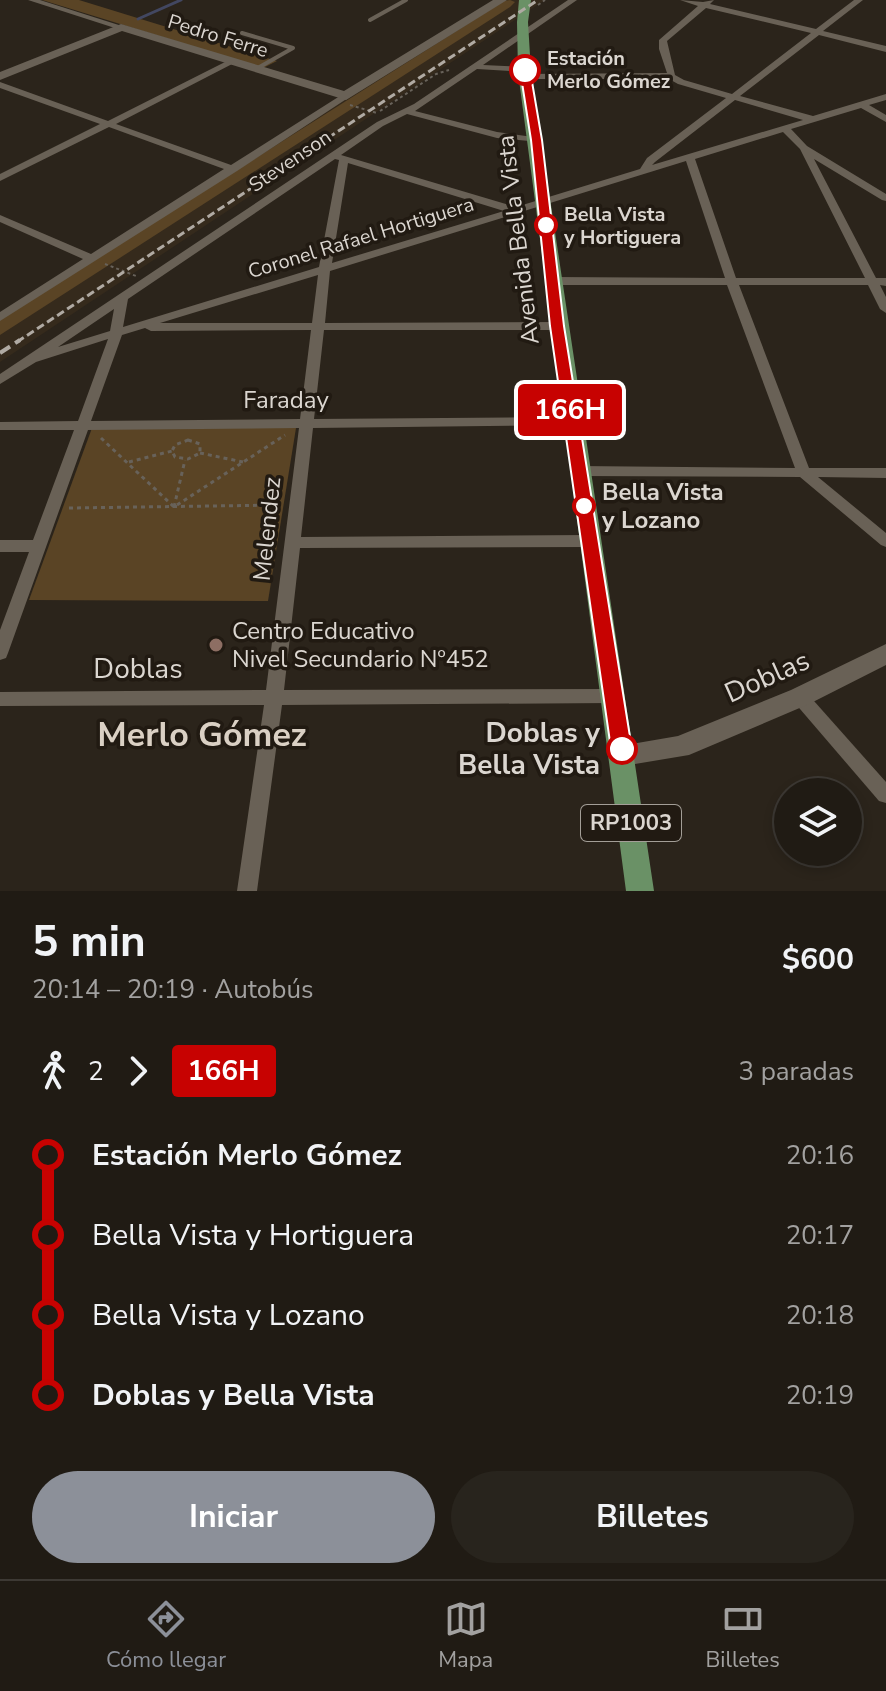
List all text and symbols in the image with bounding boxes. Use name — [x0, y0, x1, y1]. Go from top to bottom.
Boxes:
street label: Pedro Ferre — [164, 8, 272, 64]
place label: Estación Merlo Gómez — [547, 45, 670, 95]
marker: Estación Merlo Gómez — [510, 55, 540, 85]
street label: Stevenson — [244, 124, 336, 198]
street label: Avenida Bella Vista — [489, 134, 547, 346]
street label: Coronel Rafael Hortiguera — [245, 191, 477, 285]
place label: Bella Vista y Hortiguera — [563, 201, 681, 251]
marker: Bella Vista y Hortiguera — [535, 214, 557, 236]
street label: Faraday — [243, 384, 329, 416]
line badge: 166H — [514, 384, 626, 436]
text: 166H — [534, 391, 606, 429]
street label: Melendez — [246, 475, 288, 583]
place label: Bella Vista y Lozano — [601, 476, 724, 536]
marker: Bella Vista y Lozano — [573, 495, 595, 517]
place label: Centro Educativo Nivel Secundario Nº452 — [232, 615, 489, 675]
marker: Centro Educativo Nivel Secundario Nº452 — [207, 636, 225, 654]
street label: Doblas — [718, 641, 816, 713]
street label: Doblas — [93, 650, 183, 688]
district label: Merlo Gómez — [97, 712, 307, 758]
place label: Doblas y Bella Vista — [458, 714, 600, 784]
marker: Doblas y Bella Vista — [607, 734, 637, 764]
map controls — [774, 778, 862, 866]
button: layers — [774, 778, 862, 866]
road number: RP1003 — [581, 805, 681, 841]
text: 5 min — [32, 912, 146, 972]
text: $600 — [782, 939, 854, 980]
text: 20:14 – 20:19 · Autobús — [32, 972, 314, 1007]
icon: walk — [32, 1049, 76, 1093]
icon: forward — [116, 1049, 160, 1093]
text: 166H — [188, 1052, 260, 1090]
text: 2 — [88, 1054, 104, 1089]
text: 3 paradas — [738, 1054, 854, 1089]
text: Estación Merlo Gómez — [92, 1135, 402, 1176]
text: 20:16 — [786, 1138, 854, 1173]
text: Bella Vista y Hortiguera — [92, 1215, 414, 1256]
text: 20:17 — [786, 1218, 854, 1253]
text: Bella Vista y Lozano — [92, 1295, 365, 1336]
text: 20:18 — [786, 1298, 854, 1333]
text: Doblas y Bella Vista — [92, 1375, 375, 1416]
text: 20:19 — [786, 1378, 854, 1413]
button: Iniciar — [32, 1471, 435, 1563]
button: Billetes — [451, 1471, 854, 1563]
tab: Cómo llegar — [106, 1597, 226, 1675]
tab: Mapa — [438, 1597, 493, 1675]
tab: Billetes — [705, 1597, 780, 1675]

